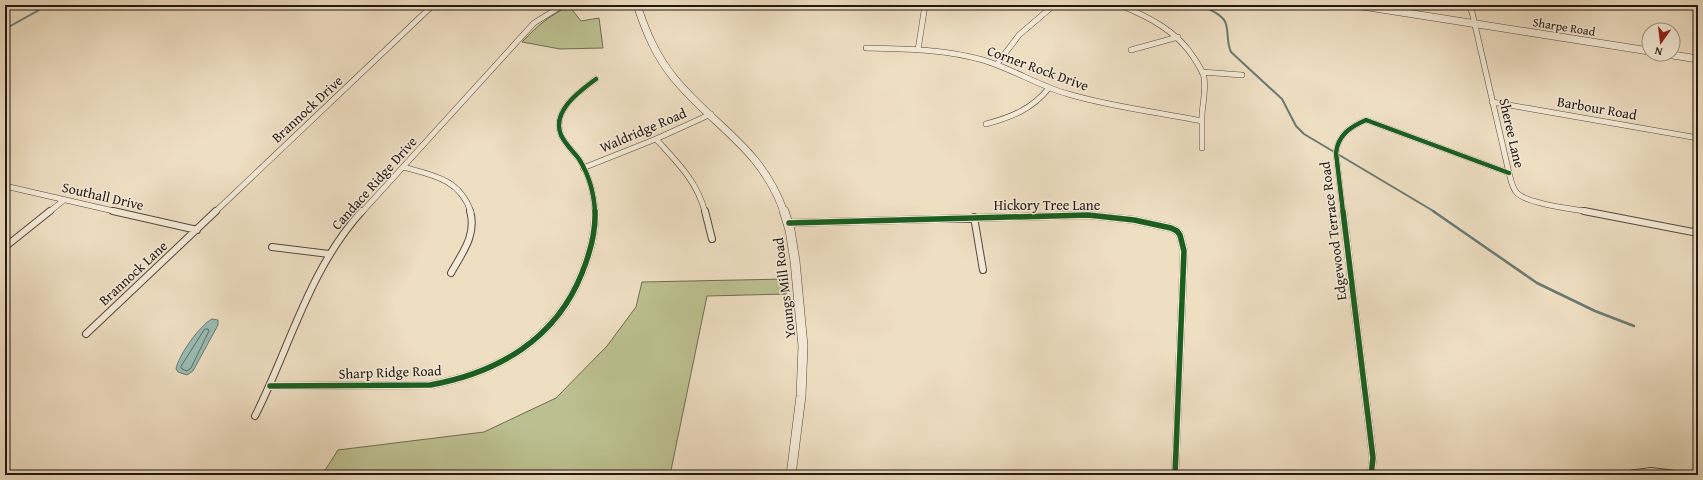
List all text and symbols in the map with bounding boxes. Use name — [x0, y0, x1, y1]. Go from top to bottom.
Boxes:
street label: Sharpe Road — [1532, 13, 1597, 40]
north arrow — [1641, 22, 1681, 62]
street label: Corner Rock Drive — [984, 40, 1092, 96]
text: N — [1652, 43, 1664, 60]
street label: Brannock Drive — [267, 70, 347, 147]
street label: Barbour Road — [1556, 91, 1639, 125]
street label: Sheree Lane — [1494, 96, 1530, 170]
street label: Waldridge Road — [597, 103, 690, 157]
street label: Candace Ridge Drive — [327, 132, 422, 234]
street label: Edgewood Terrace Road — [1314, 160, 1351, 302]
street label: Southall Drive — [60, 177, 146, 215]
street label: Hickory Tree Lane — [994, 195, 1101, 215]
street label: Brannock Lane — [94, 236, 172, 310]
street label: Youngs Mill Road — [768, 236, 800, 340]
street label: Sharp Ridge Road — [338, 360, 442, 384]

